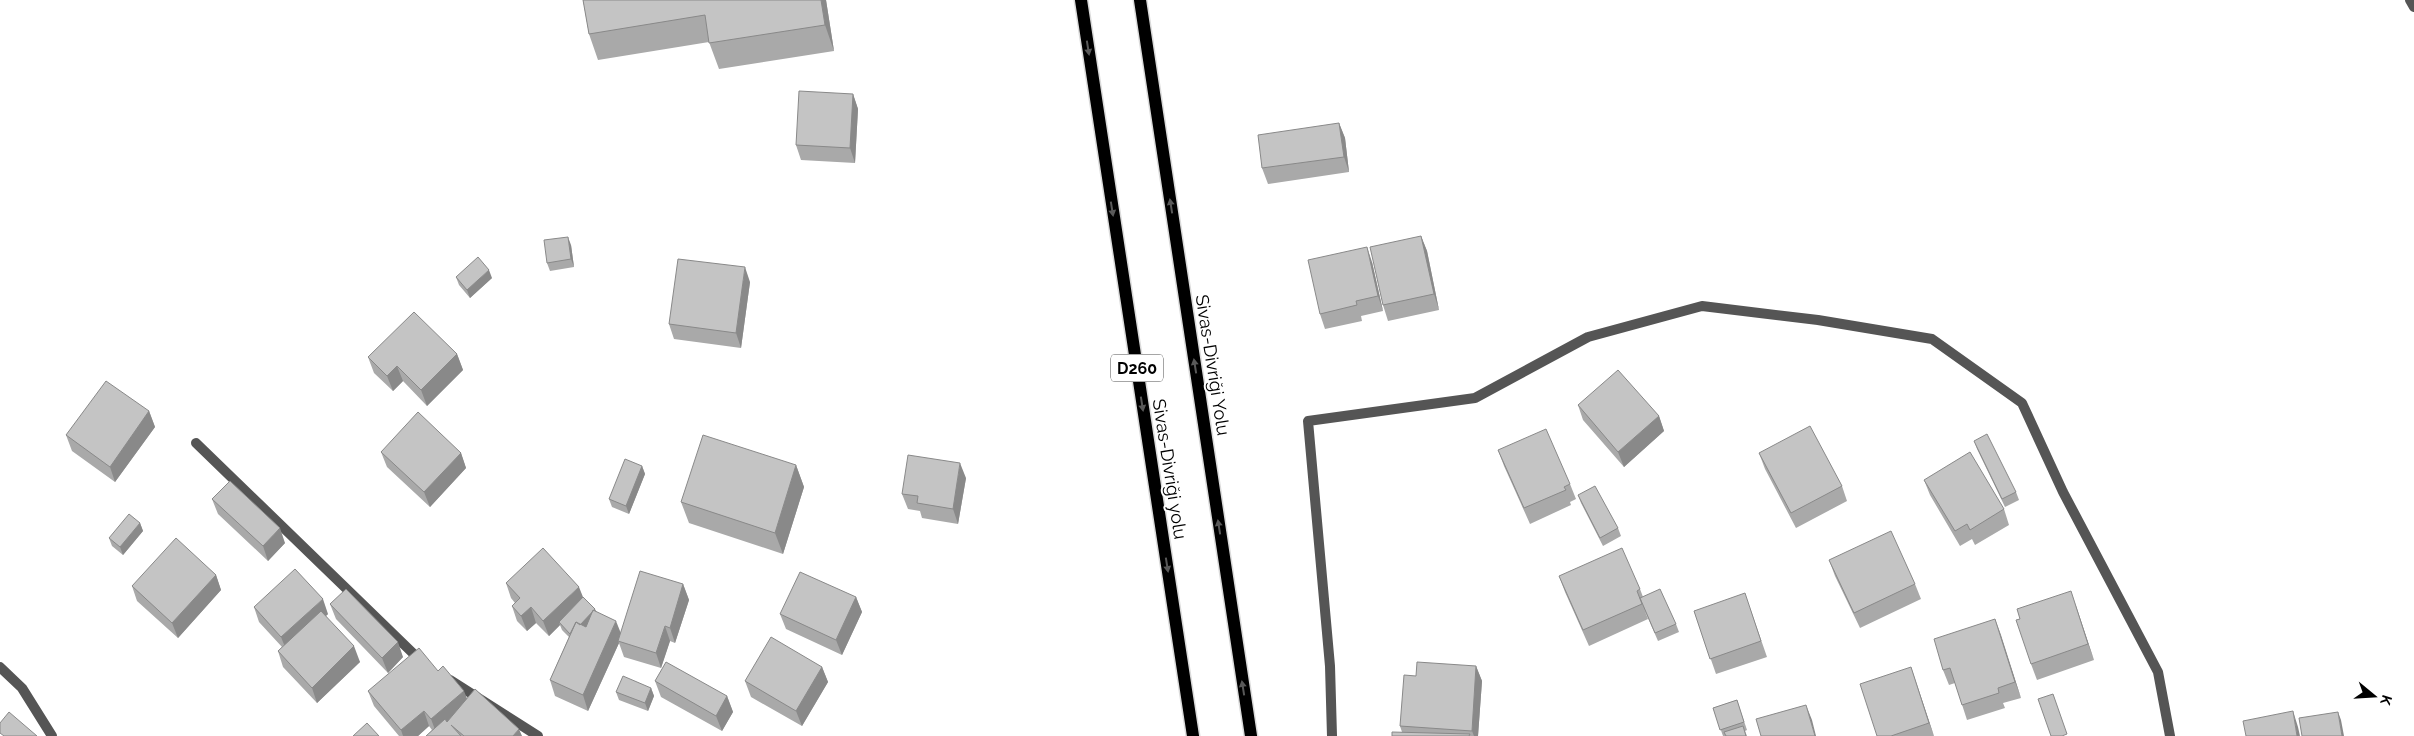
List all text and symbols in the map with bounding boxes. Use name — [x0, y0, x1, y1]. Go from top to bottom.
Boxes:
one-way arrow — [1084, 41, 1092, 57]
one-way arrow — [1167, 197, 1175, 213]
one-way arrow — [1109, 201, 1117, 217]
street label: Sivas-Divriği Yolu — [1191, 293, 1235, 437]
road number: D260 — [1111, 354, 1163, 382]
one-way arrow — [1191, 358, 1199, 374]
one-way arrow — [1138, 396, 1146, 412]
street label: Sivas-Divriği yolu — [1149, 397, 1191, 541]
one-way arrow — [1215, 519, 1223, 535]
one-way arrow — [1163, 557, 1171, 573]
north arrow — [2349, 671, 2399, 721]
one-way arrow — [1239, 679, 1247, 695]
text: K — [2377, 693, 2395, 708]

